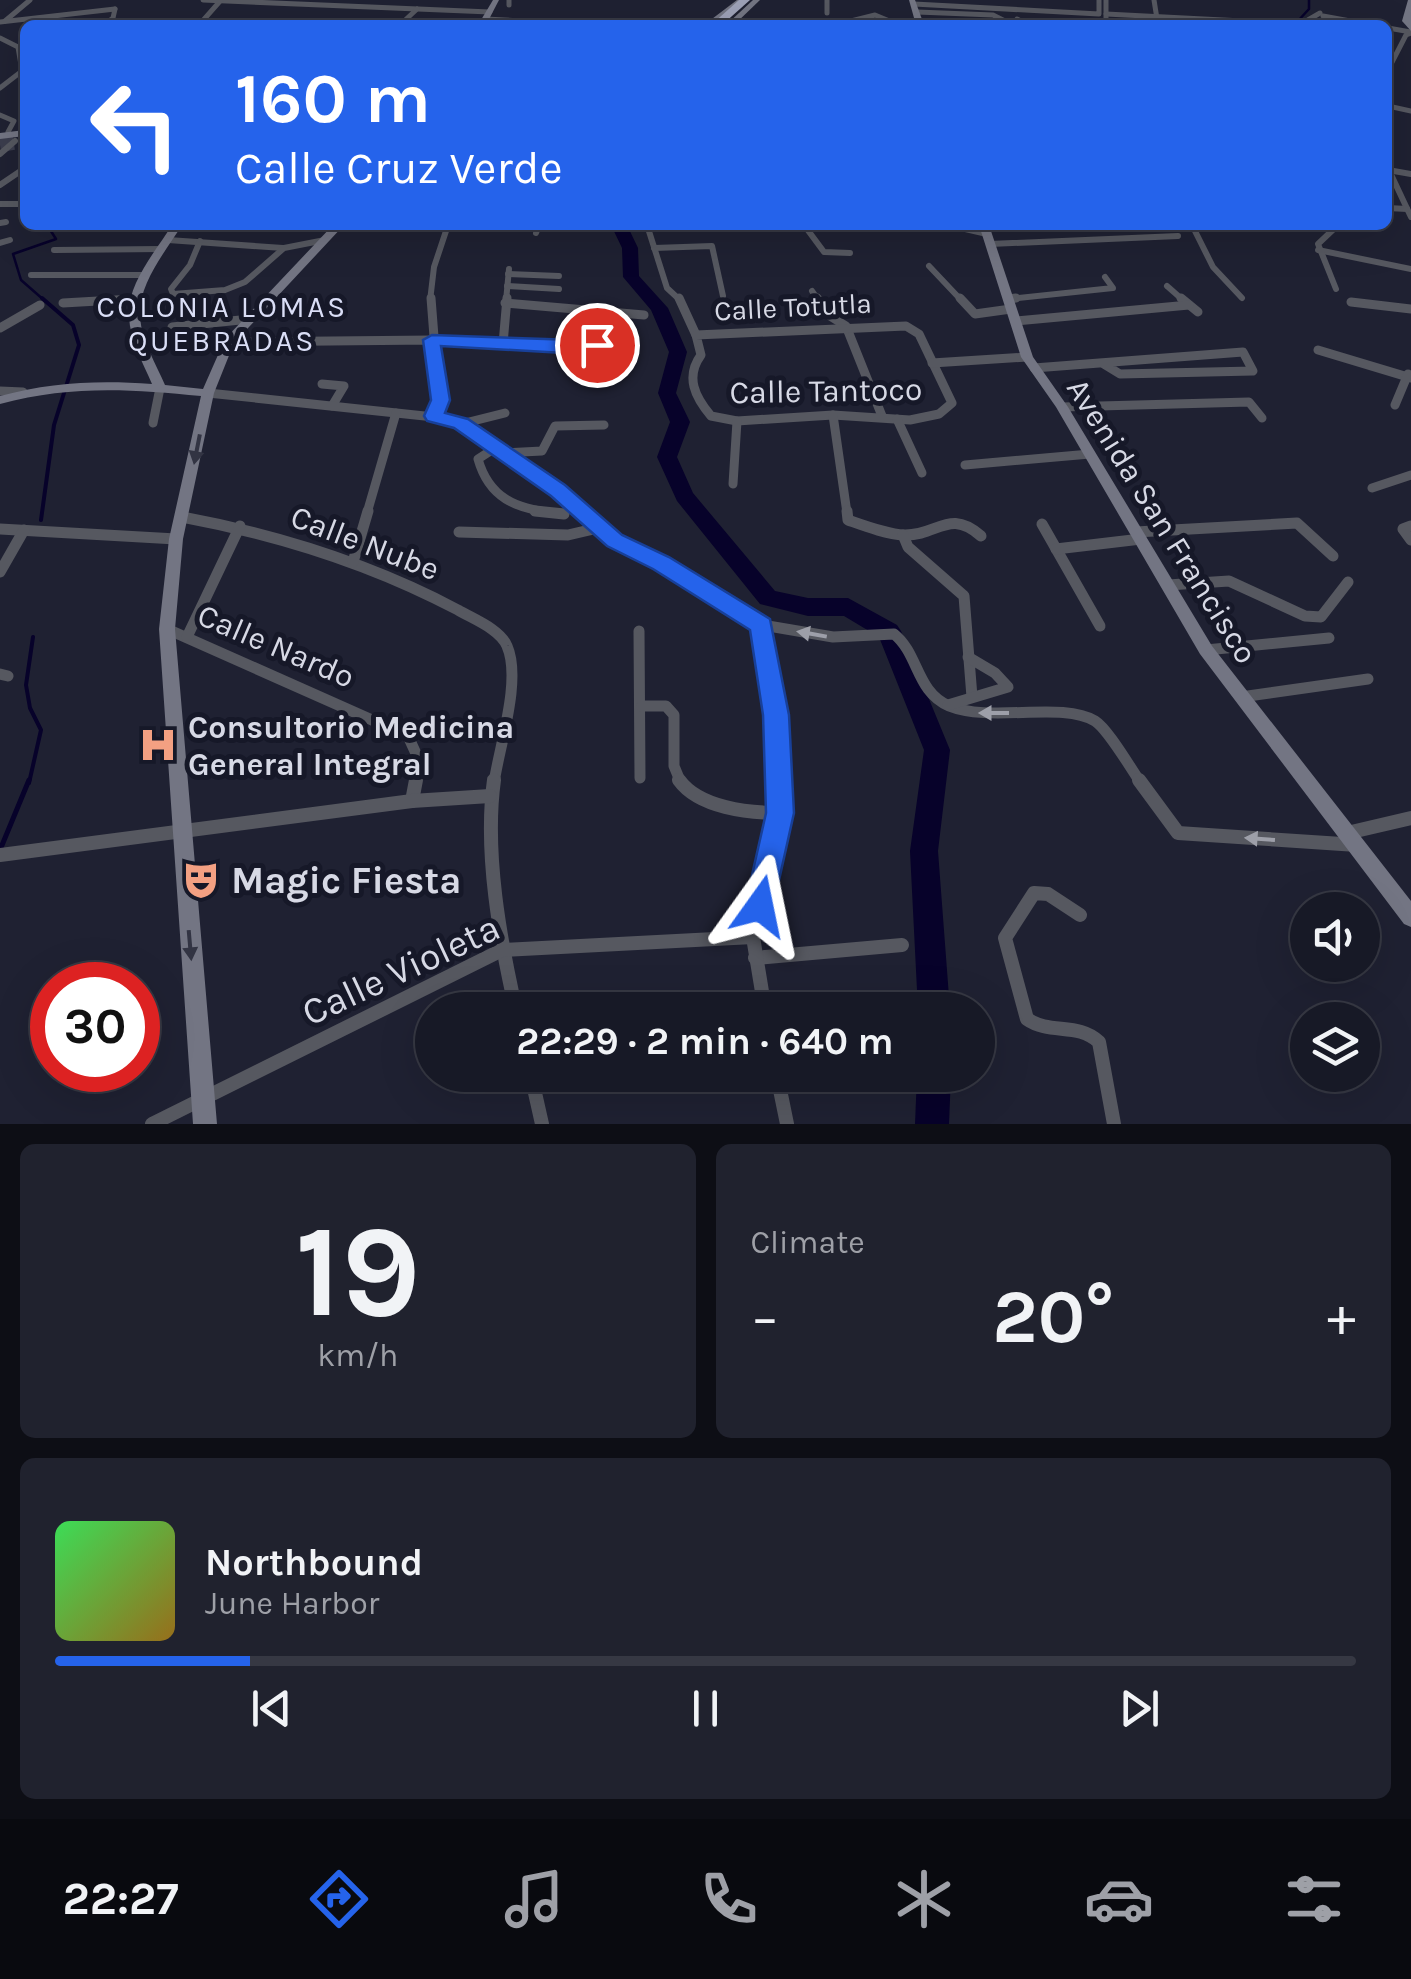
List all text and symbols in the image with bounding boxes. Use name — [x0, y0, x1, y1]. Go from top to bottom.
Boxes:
text: 160 m — [235, 58, 431, 140]
icon: left — [70, 60, 200, 190]
text: Calle Cruz Verde — [235, 142, 563, 194]
street label: Calle Totutla — [713, 286, 873, 328]
district label: COLONIA LOMAS QUEBRADAS — [96, 289, 348, 359]
pin — [555, 303, 640, 388]
icon: arrive — [570, 318, 625, 373]
street label: Calle Tantoco — [729, 371, 923, 411]
street label: Avenida San Francisco — [1059, 372, 1265, 670]
one-way arrow — [189, 434, 204, 465]
street label: Calle Nube — [286, 498, 444, 588]
street label: Calle Nardo — [192, 596, 360, 696]
one-way arrow — [796, 626, 828, 641]
one-way arrow — [977, 705, 1009, 721]
place label: Consultorio Medicina General Integral — [188, 709, 514, 783]
hospital icon: Consultorio Medicina General Integral — [137, 724, 179, 766]
one-way arrow — [1244, 830, 1276, 846]
position arrow — [708, 854, 812, 958]
place label: Magic Fiesta — [231, 858, 461, 903]
theatre icon: Magic Fiesta — [180, 859, 222, 901]
map controls — [1290, 892, 1380, 1092]
button: sound — [1290, 892, 1380, 982]
street label: Calle Violeta — [295, 905, 507, 1035]
one-way arrow — [183, 930, 199, 961]
speed limit sign: 30 — [30, 962, 160, 1092]
button: layers — [1290, 1002, 1380, 1092]
text: 22:29 · 2 min · 640 m — [516, 1019, 894, 1064]
text: 19 — [295, 1196, 421, 1348]
text: Climate — [751, 1224, 865, 1261]
text: 20° — [992, 1273, 1114, 1361]
text: − — [751, 1285, 779, 1349]
text: + — [1327, 1285, 1356, 1349]
text: km/h — [317, 1337, 398, 1374]
text: Northbound — [205, 1540, 423, 1585]
text: June Harbor — [205, 1585, 379, 1622]
icon: previous — [244, 1681, 299, 1736]
icon: pause — [678, 1681, 733, 1736]
icon: next — [1112, 1681, 1167, 1736]
icon: directions — [304, 1864, 374, 1934]
icon: music — [499, 1864, 569, 1934]
icon: phone — [694, 1864, 764, 1934]
icon: climate — [889, 1864, 959, 1934]
icon: car — [1084, 1864, 1154, 1934]
icon: filters — [1279, 1864, 1349, 1934]
text: 22:27 — [62, 1873, 179, 1925]

